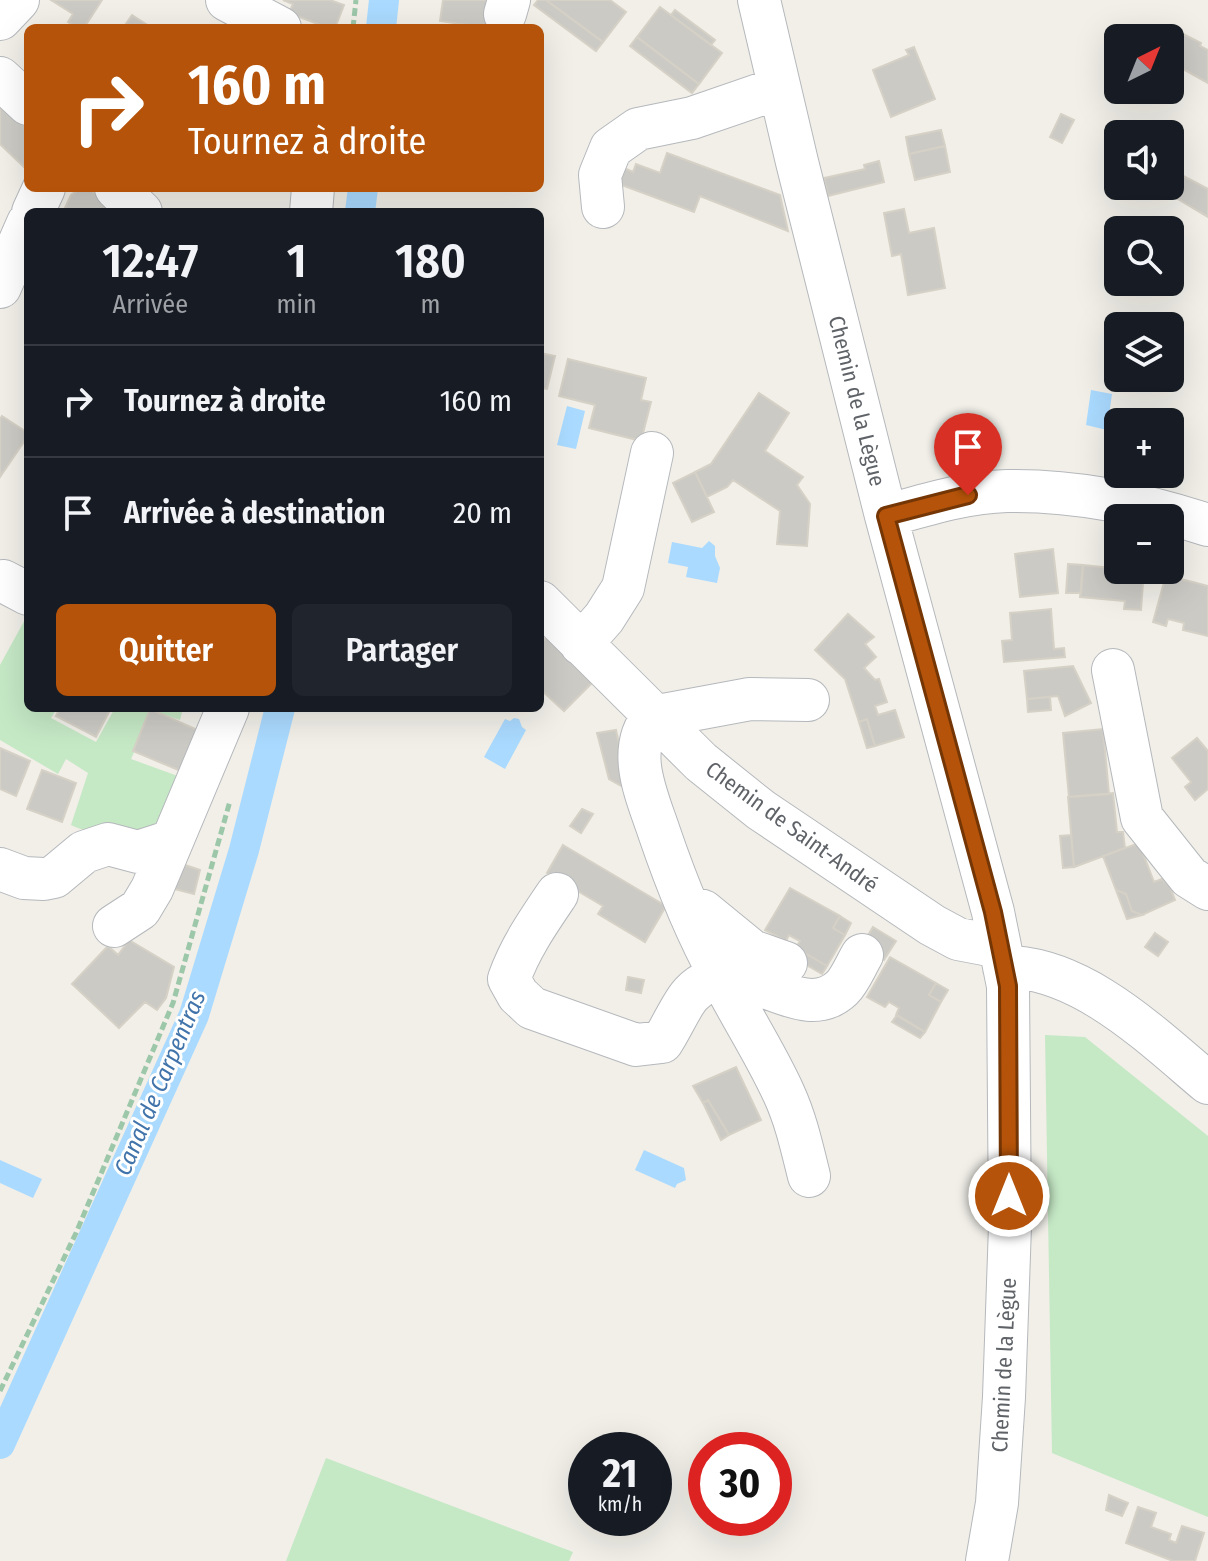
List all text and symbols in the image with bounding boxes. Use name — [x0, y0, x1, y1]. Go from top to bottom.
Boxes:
north arrow — [1104, 24, 1184, 104]
map controls — [1104, 24, 1184, 584]
text: 160 m — [188, 52, 326, 119]
icon: right — [56, 56, 160, 160]
text: Tournez à droite — [188, 120, 426, 164]
button: sound — [1104, 120, 1184, 200]
button: search — [1104, 216, 1184, 296]
text: 12:47 — [102, 232, 198, 290]
text: 1 — [287, 232, 307, 290]
text: 180 — [395, 232, 466, 290]
text: Arrivée — [112, 289, 188, 320]
text: min — [277, 289, 317, 320]
text: m — [420, 289, 440, 320]
button: layers — [1104, 312, 1184, 392]
street label: Chemin de la Lègue — [823, 313, 891, 489]
icon: right — [56, 379, 100, 423]
text: Tournez à droite — [124, 383, 326, 419]
text: 160 m — [440, 383, 512, 419]
button: + — [1104, 408, 1184, 488]
pin — [934, 413, 1002, 495]
icon: arrive — [946, 425, 990, 469]
icon: arrive — [56, 491, 100, 535]
text: Arrivée à destination — [124, 495, 385, 531]
text: 20 m — [453, 495, 512, 531]
button: − — [1104, 504, 1184, 584]
button: Quitter — [56, 604, 276, 696]
button: Partager — [292, 604, 512, 696]
street label: Chemin de Saint-André — [701, 755, 883, 899]
water label: Canal de Carpentras — [109, 987, 211, 1179]
position arrow — [967, 1154, 1051, 1238]
street label: Chemin de la Lègue — [986, 1277, 1022, 1453]
speed limit sign: 30 — [688, 1432, 792, 1536]
text: 21 — [603, 1450, 637, 1498]
text: km/h — [598, 1492, 642, 1516]

